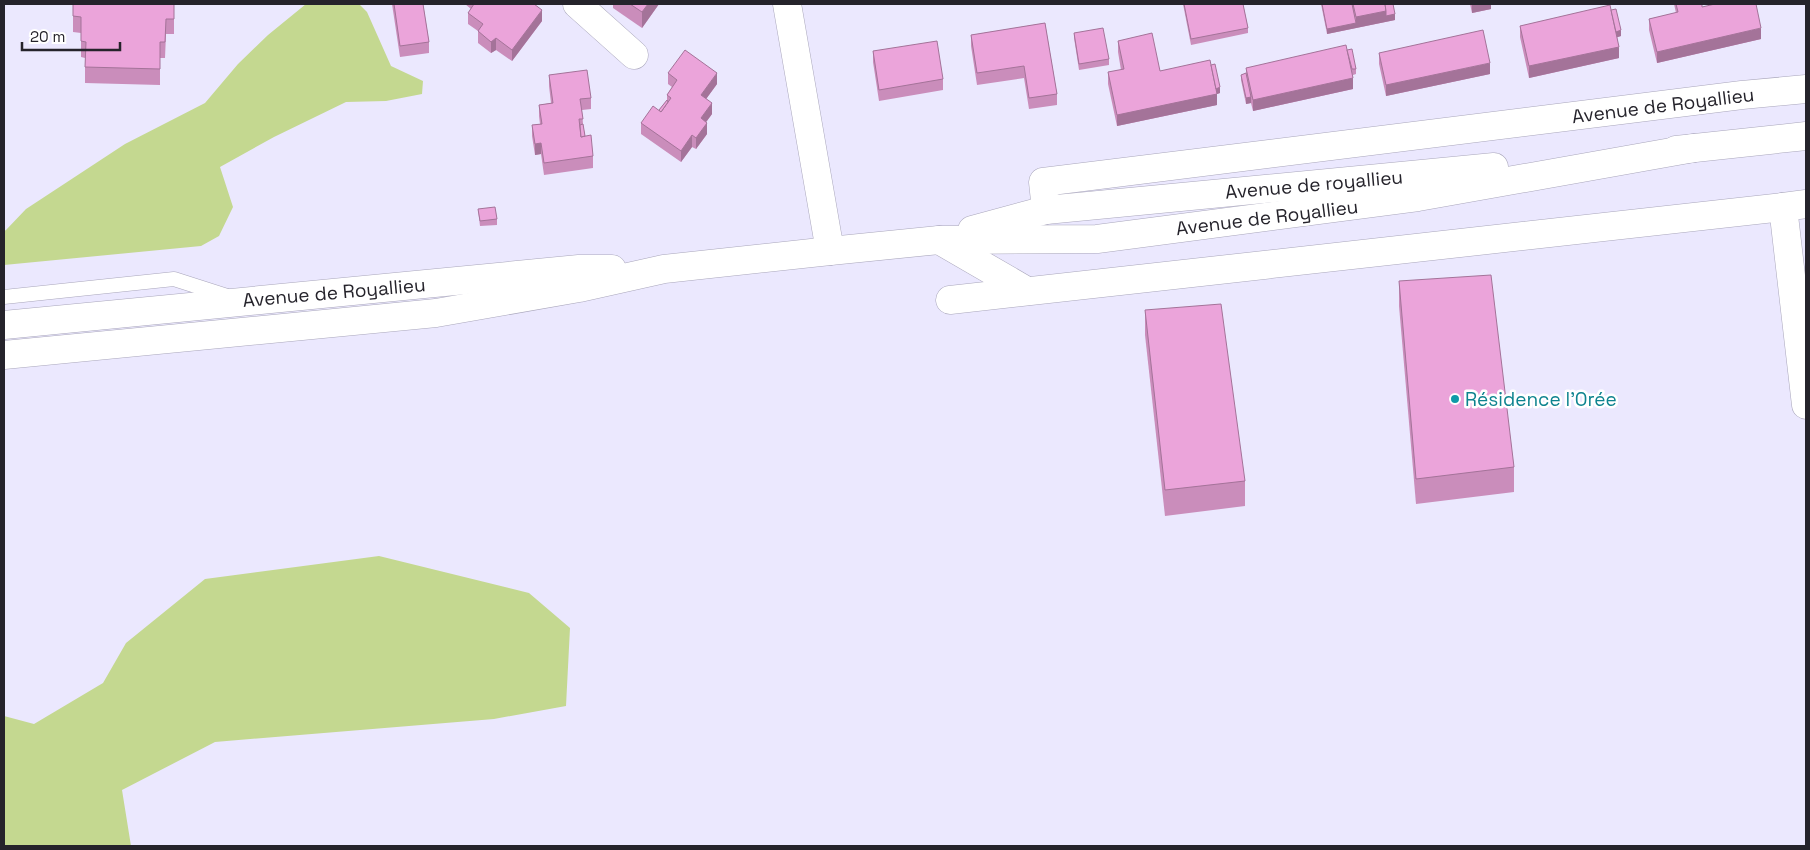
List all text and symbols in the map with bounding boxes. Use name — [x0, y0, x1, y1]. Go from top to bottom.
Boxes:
scale bar — [22, 20, 120, 52]
text: 20 m — [30, 27, 65, 46]
street label: Avenue de Royallieu — [1570, 82, 1756, 129]
street label: Avenue de royallieu — [1224, 164, 1404, 205]
street label: Avenue de Royallieu — [1174, 194, 1360, 241]
street label: Avenue de Royallieu — [242, 272, 427, 313]
place label: Résidence l'Orée — [1465, 387, 1617, 412]
marker: Résidence l'Orée — [1449, 393, 1461, 405]

